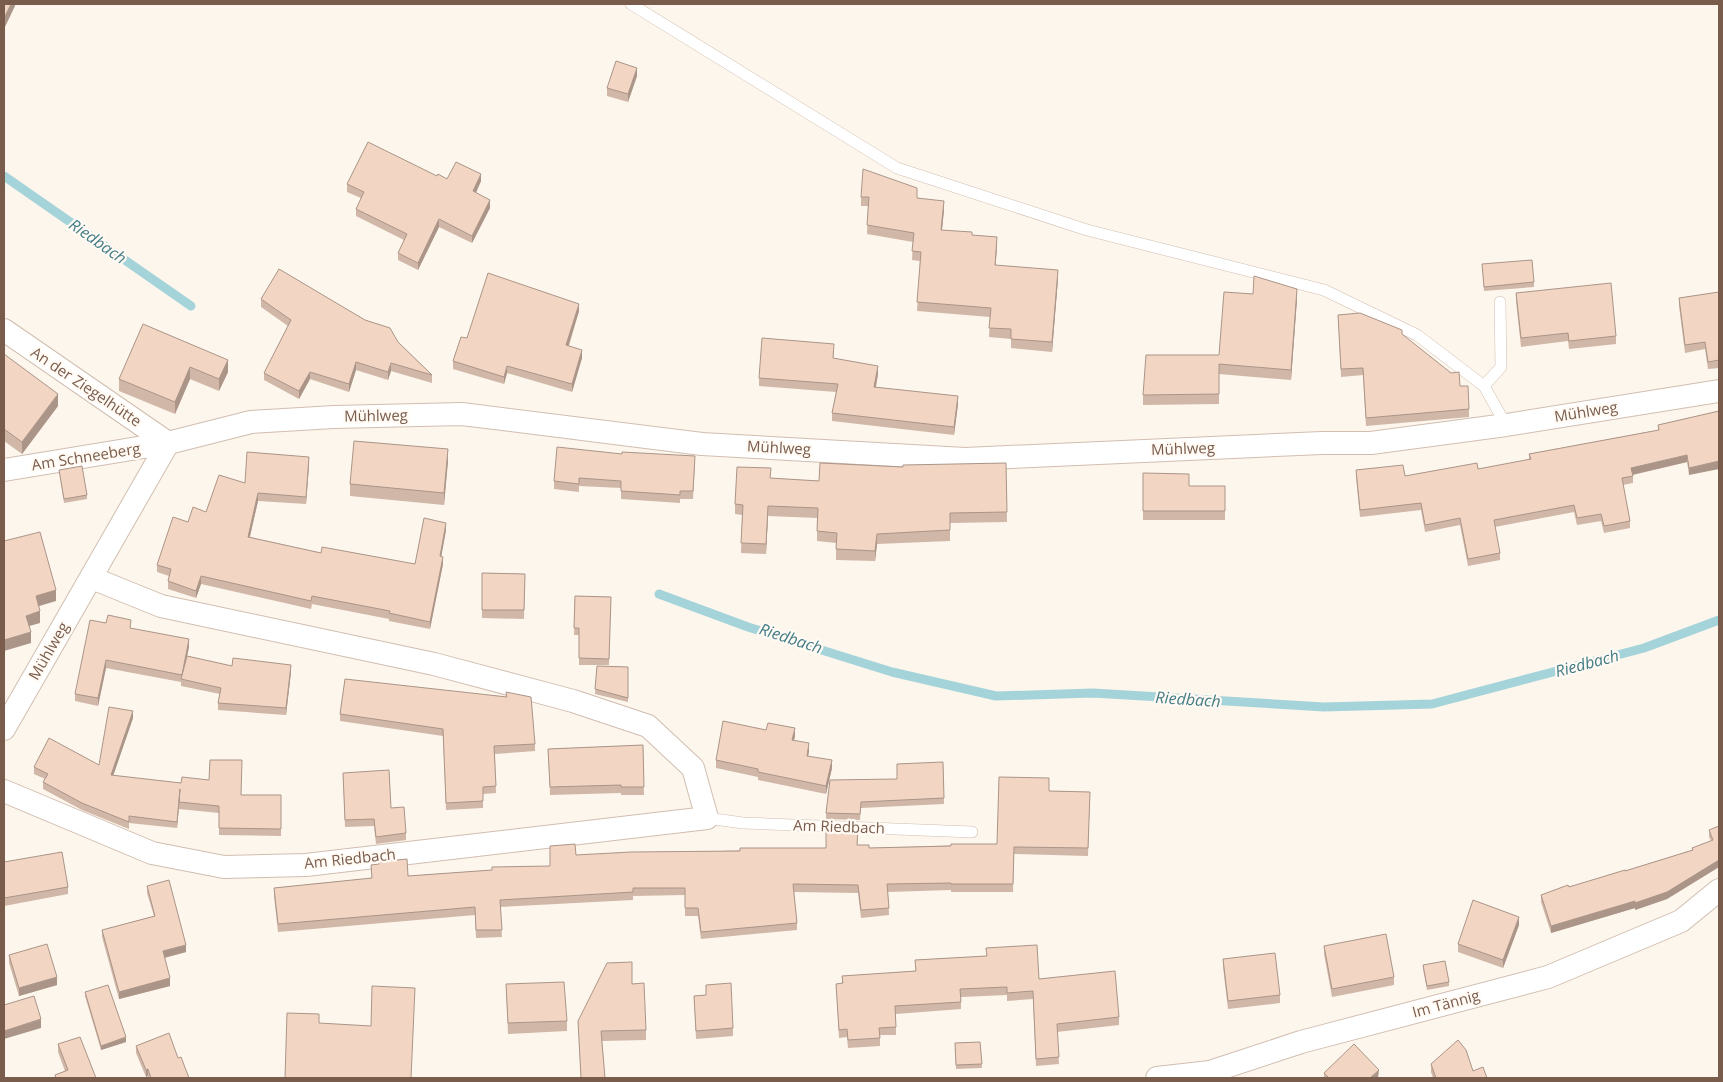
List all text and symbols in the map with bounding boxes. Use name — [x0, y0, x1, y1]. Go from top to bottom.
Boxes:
water label: Riedbach — [65, 213, 131, 269]
street label: An der Ziegelhütte — [28, 342, 146, 430]
street label: Mühlweg — [1553, 396, 1619, 426]
street label: Mühlweg — [344, 404, 408, 426]
street label: Mühlweg — [747, 435, 811, 459]
street label: Mühlweg — [1151, 437, 1215, 459]
street label: Am Schneeberg — [30, 438, 142, 474]
water label: Riedbach — [757, 617, 825, 659]
street label: Mühlweg — [24, 618, 73, 683]
water label: Riedbach — [1553, 644, 1621, 682]
water label: Riedbach — [1155, 686, 1221, 712]
street label: Am Riedbach — [793, 814, 885, 838]
street label: Am Riedbach — [303, 843, 397, 873]
street label: Im Tännig — [1410, 984, 1482, 1022]

